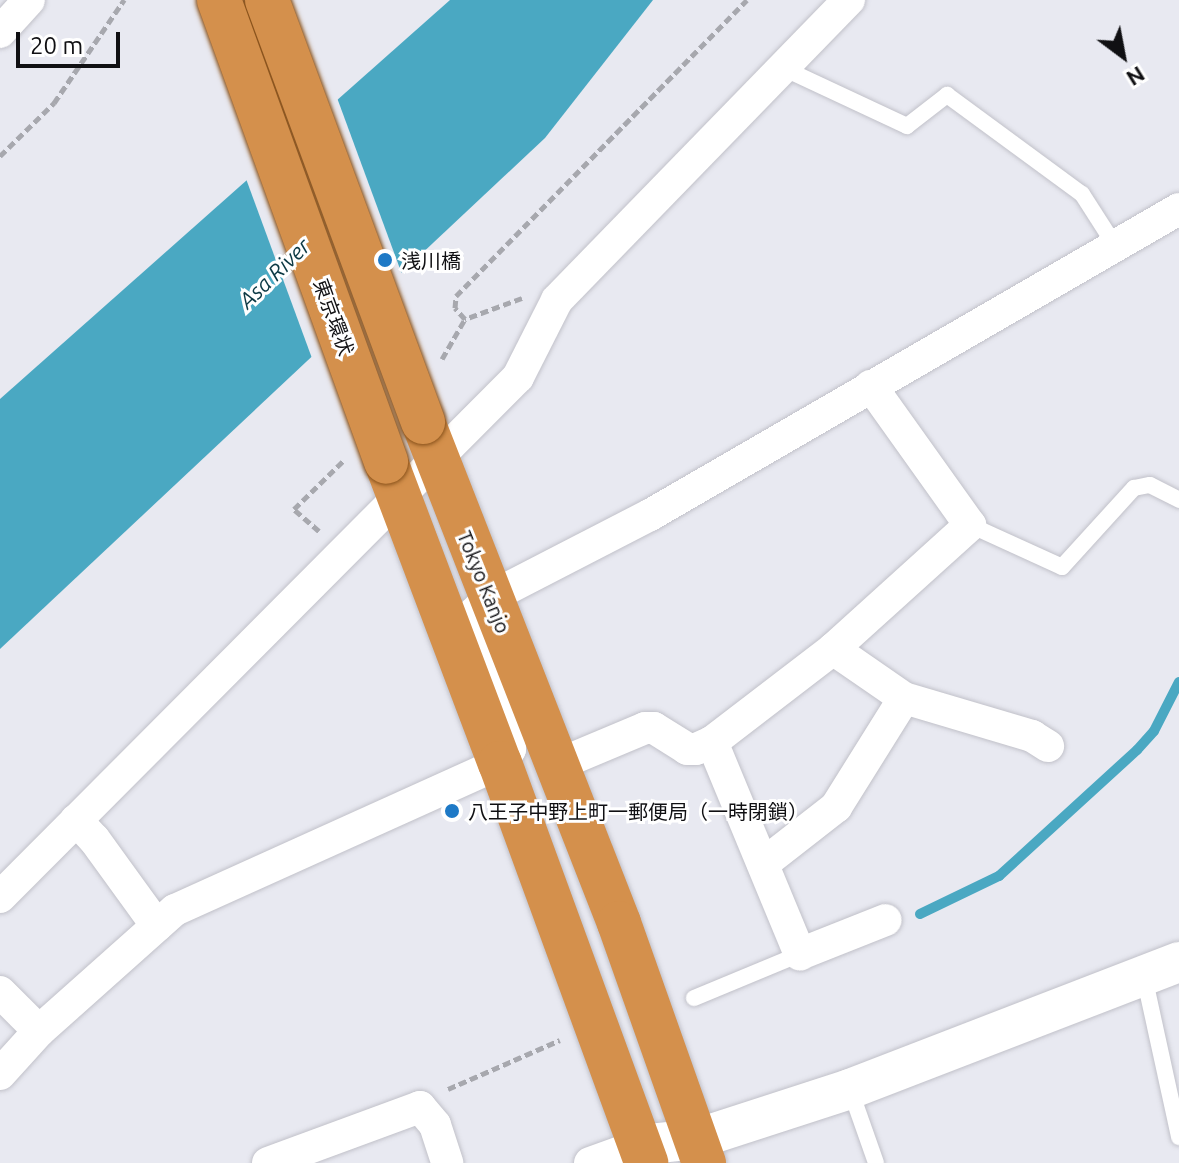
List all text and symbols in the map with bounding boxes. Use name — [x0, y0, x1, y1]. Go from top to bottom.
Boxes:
scale bar — [20, 16, 124, 66]
north arrow — [1083, 16, 1163, 96]
text: 20 m — [30, 32, 83, 59]
text: N — [1122, 62, 1150, 92]
water label: Asa River — [233, 233, 315, 313]
place label: 浅川橋 — [401, 248, 461, 272]
marker: 浅川橋 — [376, 251, 394, 269]
street label: 東京環状 — [309, 275, 359, 359]
street label: Tokyo Kanjo — [453, 527, 515, 637]
place label: 八王子中野上町一郵便局（一時閉鎖） — [468, 799, 808, 823]
marker: 八王子中野上町一郵便局（一時閉鎖） — [443, 802, 461, 820]

